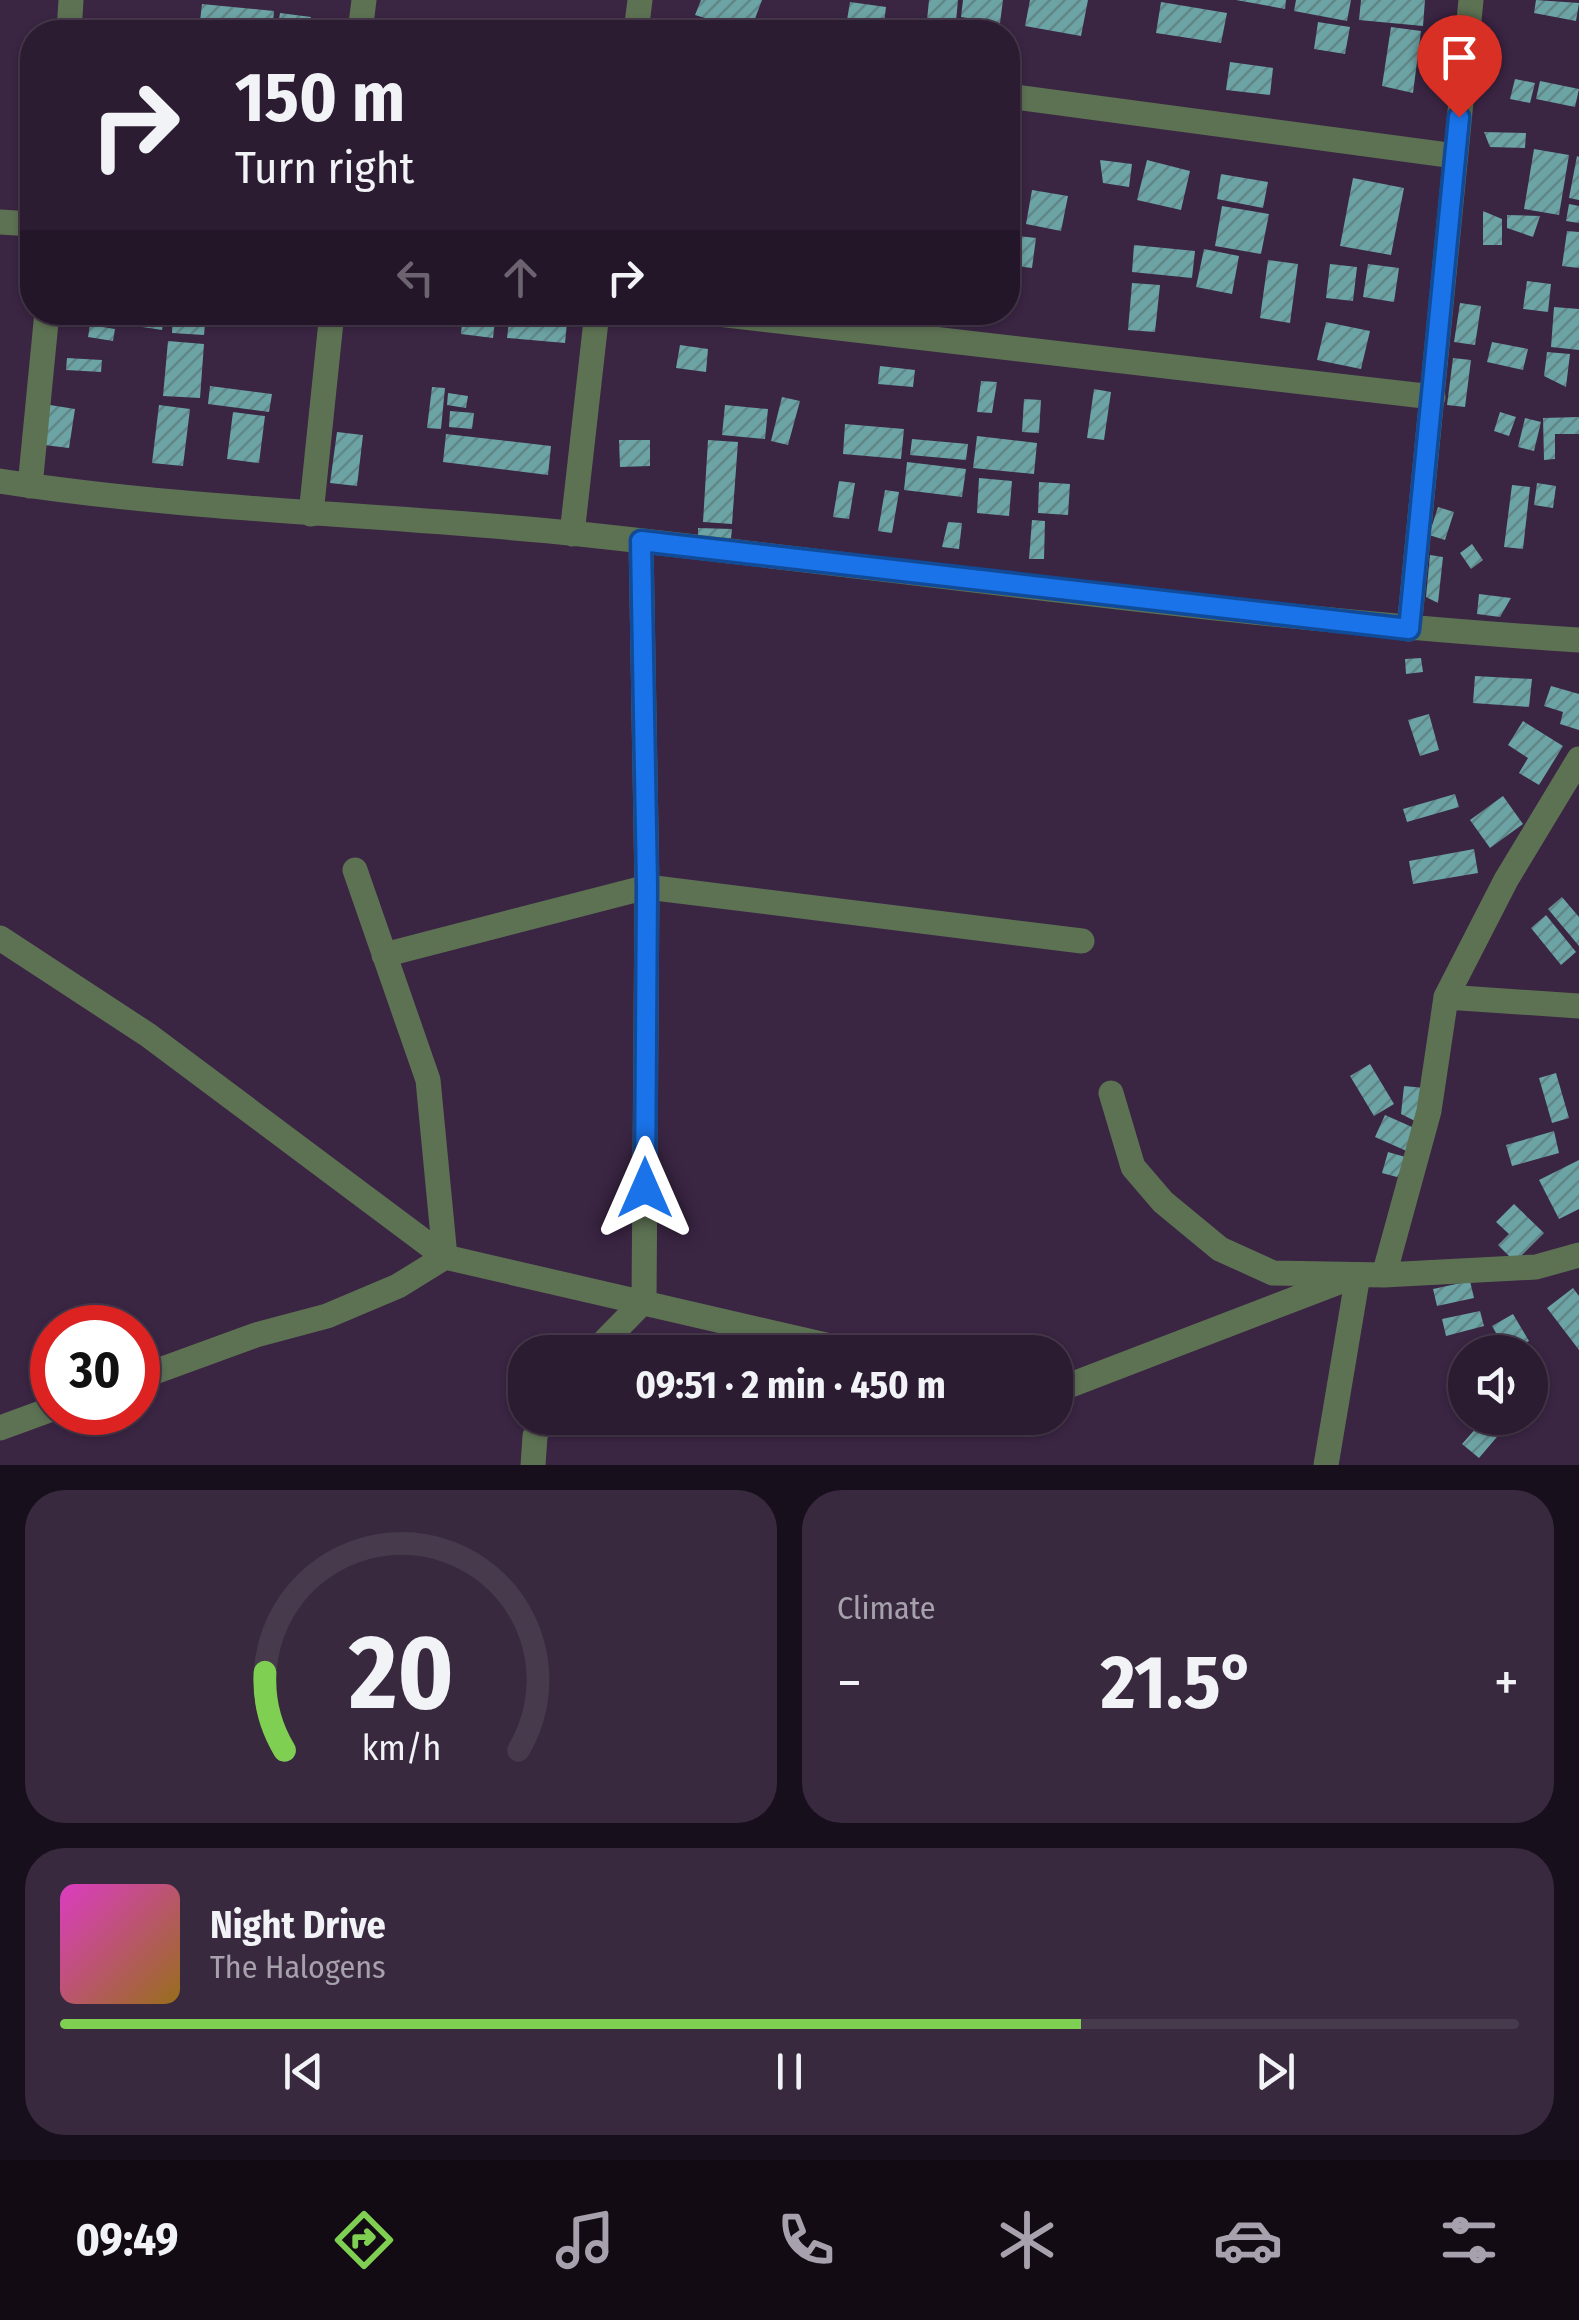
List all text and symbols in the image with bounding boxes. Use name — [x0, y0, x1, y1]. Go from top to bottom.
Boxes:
pin — [1417, 15, 1502, 118]
icon: arrive — [1432, 30, 1487, 85]
text: 150 m — [235, 56, 405, 140]
icon: right — [70, 60, 200, 190]
text: Turn right — [235, 141, 414, 195]
icon: left — [388, 250, 443, 305]
icon: ahead — [493, 250, 548, 305]
icon: right — [598, 250, 653, 305]
position arrow — [593, 1136, 697, 1240]
speed limit sign: 30 — [30, 1305, 160, 1435]
map controls — [1448, 1335, 1548, 1435]
button: sound — [1448, 1335, 1548, 1435]
text: 09:51 · 2 min · 450 m — [635, 1362, 946, 1408]
text: Climate — [837, 1589, 936, 1627]
text: 20 — [348, 1611, 453, 1736]
text: 21.5° — [1101, 1638, 1255, 1728]
text: − — [837, 1650, 862, 1716]
text: + — [1494, 1650, 1519, 1716]
text: km/h — [361, 1727, 441, 1769]
text: Night Drive — [210, 1902, 386, 1948]
text: The Halogens — [210, 1948, 386, 1986]
icon: previous — [276, 2044, 331, 2099]
icon: pause — [762, 2044, 817, 2099]
icon: next — [1248, 2044, 1303, 2099]
icon: directions — [329, 2205, 399, 2275]
icon: music — [550, 2205, 620, 2275]
icon: phone — [771, 2205, 841, 2275]
icon: climate — [992, 2205, 1062, 2275]
icon: car — [1213, 2205, 1283, 2275]
icon: filters — [1434, 2205, 1504, 2275]
text: 09:49 — [75, 2213, 179, 2267]

